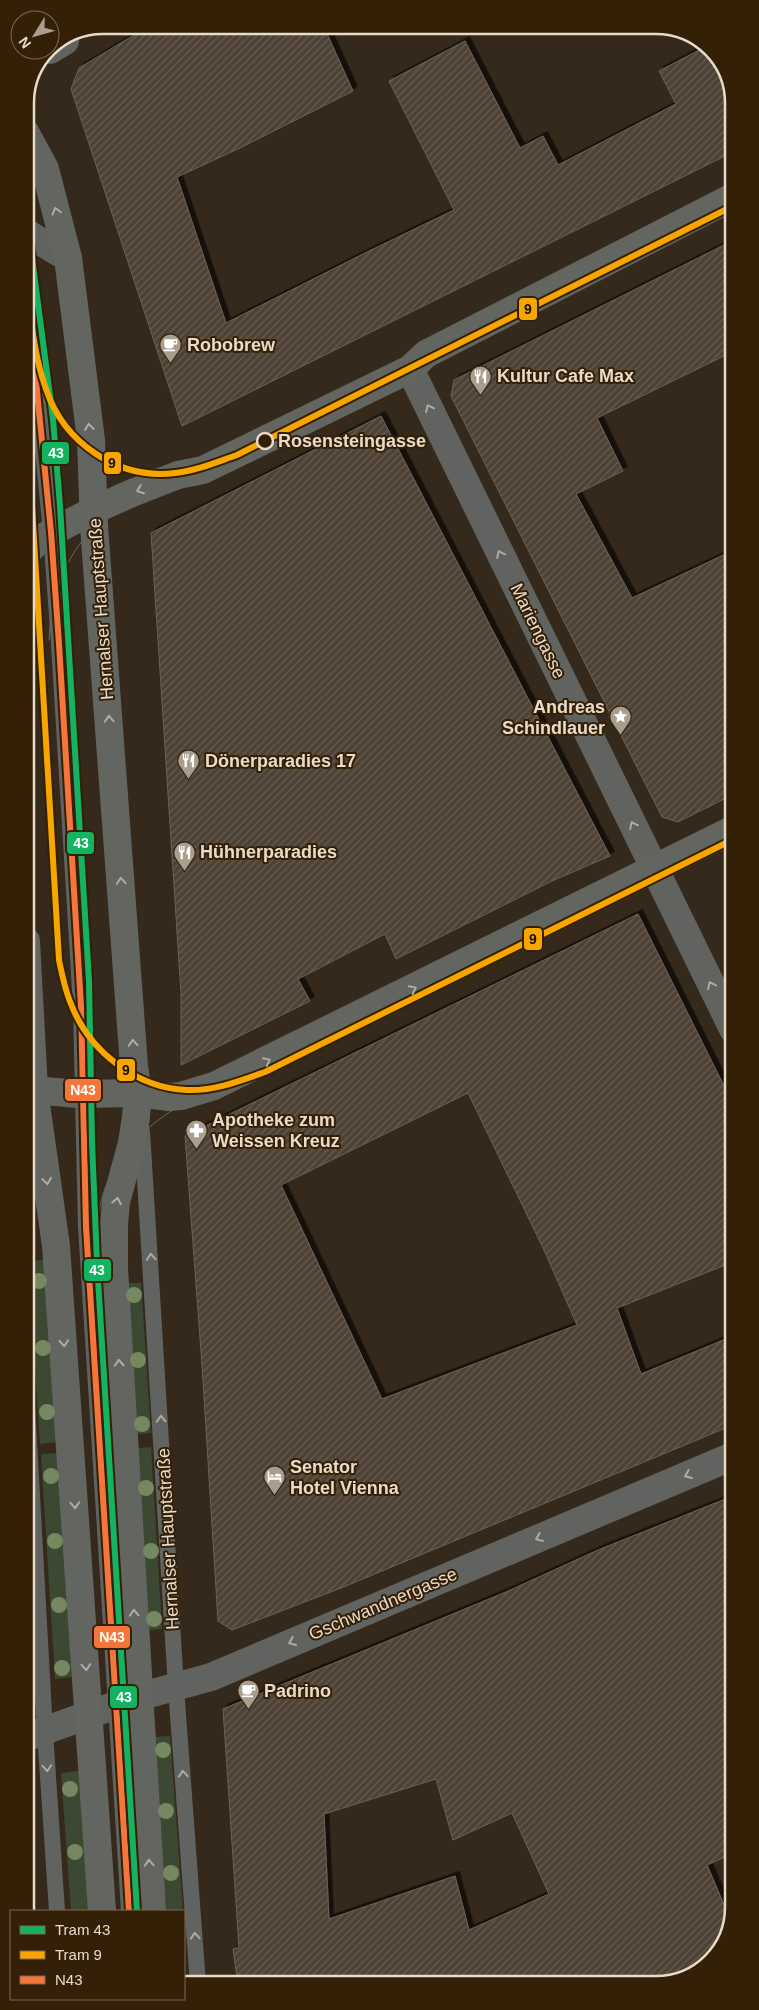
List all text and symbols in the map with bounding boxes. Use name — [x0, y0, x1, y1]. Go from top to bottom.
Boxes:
north arrow — [10, 10, 60, 60]
text: N — [15, 34, 34, 52]
one-way arrow — [51, 207, 61, 216]
line badge: 9 — [518, 297, 538, 321]
text: 9 — [524, 301, 532, 317]
cafe icon: Robobrew — [159, 333, 183, 364]
place label: Robobrew — [187, 335, 276, 355]
restaurant icon: Kultur Cafe Max — [469, 364, 493, 395]
place label: Kultur Cafe Max — [497, 366, 634, 386]
one-way arrow — [425, 404, 435, 413]
one-way arrow — [84, 423, 95, 431]
place label: Rosensteingasse — [278, 431, 426, 451]
marker: Rosensteingasse — [256, 432, 274, 450]
line badge: 43 — [41, 441, 70, 465]
text: 43 — [48, 445, 64, 461]
line badge: 9 — [103, 451, 122, 475]
text: 9 — [108, 455, 116, 471]
one-way arrow — [136, 484, 144, 494]
street label: Hernalser Hauptstraße — [85, 517, 117, 701]
one-way arrow — [496, 550, 506, 559]
street label: Mariengasse — [506, 580, 570, 682]
place label: Andreas Schindlauer — [502, 697, 605, 738]
place icon: Andreas Schindlauer — [609, 705, 633, 736]
one-way arrow — [104, 714, 115, 722]
restaurant icon: Dönerparadies 17 — [177, 749, 201, 780]
place label: Dönerparadies 17 — [205, 751, 356, 771]
one-way arrow — [629, 822, 639, 831]
line badge: 43 — [66, 831, 95, 855]
text: 43 — [73, 835, 89, 851]
restaurant icon: Hühnerparadies — [172, 840, 196, 871]
place label: Hühnerparadies — [200, 842, 337, 862]
one-way arrow — [116, 876, 127, 884]
line badge: 9 — [523, 927, 543, 951]
text: 9 — [529, 931, 537, 947]
one-way arrow — [707, 981, 717, 990]
one-way arrow — [407, 985, 416, 995]
one-way arrow — [127, 1039, 138, 1047]
one-way arrow — [262, 1057, 271, 1067]
line badge: 9 — [116, 1058, 136, 1082]
text: 9 — [122, 1062, 130, 1078]
line badge: N43 — [64, 1078, 102, 1102]
text: N43 — [70, 1082, 96, 1098]
place label: Apotheke zum Weissen Kreuz — [212, 1110, 340, 1151]
pharmacy icon: Apotheke zum Weissen Kreuz — [184, 1118, 208, 1149]
one-way arrow — [41, 1178, 52, 1186]
one-way arrow — [111, 1197, 122, 1206]
one-way arrow — [146, 1253, 157, 1261]
line badge: 43 — [83, 1258, 112, 1282]
text: 43 — [89, 1262, 105, 1278]
one-way arrow — [58, 1339, 69, 1347]
one-way arrow — [114, 1359, 125, 1367]
one-way arrow — [155, 1415, 166, 1423]
street label: Hernalser Hauptstraße — [153, 1448, 183, 1630]
place label: Senator Hotel Vienna — [290, 1457, 400, 1498]
hotel icon: Senator Hotel Vienna — [262, 1465, 286, 1496]
one-way arrow — [684, 1468, 693, 1479]
one-way arrow — [70, 1501, 81, 1509]
one-way arrow — [535, 1532, 544, 1542]
street label: Gschwandnergasse — [306, 1564, 460, 1644]
one-way arrow — [128, 1609, 139, 1617]
line badge: N43 — [93, 1625, 131, 1649]
text: N43 — [99, 1629, 125, 1645]
one-way arrow — [288, 1636, 297, 1647]
one-way arrow — [80, 1664, 91, 1672]
cafe icon: Padrino — [236, 1679, 260, 1710]
place label: Padrino — [264, 1681, 331, 1701]
line badge: 43 — [109, 1685, 138, 1709]
text: 43 — [116, 1689, 132, 1705]
one-way arrow — [41, 1764, 52, 1772]
one-way arrow — [177, 1769, 188, 1777]
one-way arrow — [144, 1858, 155, 1866]
legend — [10, 1910, 185, 2000]
text: Tram 43 — [55, 1921, 110, 1938]
one-way arrow — [189, 1931, 200, 1939]
text: Tram 9 — [55, 1946, 102, 1963]
text: N43 — [55, 1971, 83, 1988]

